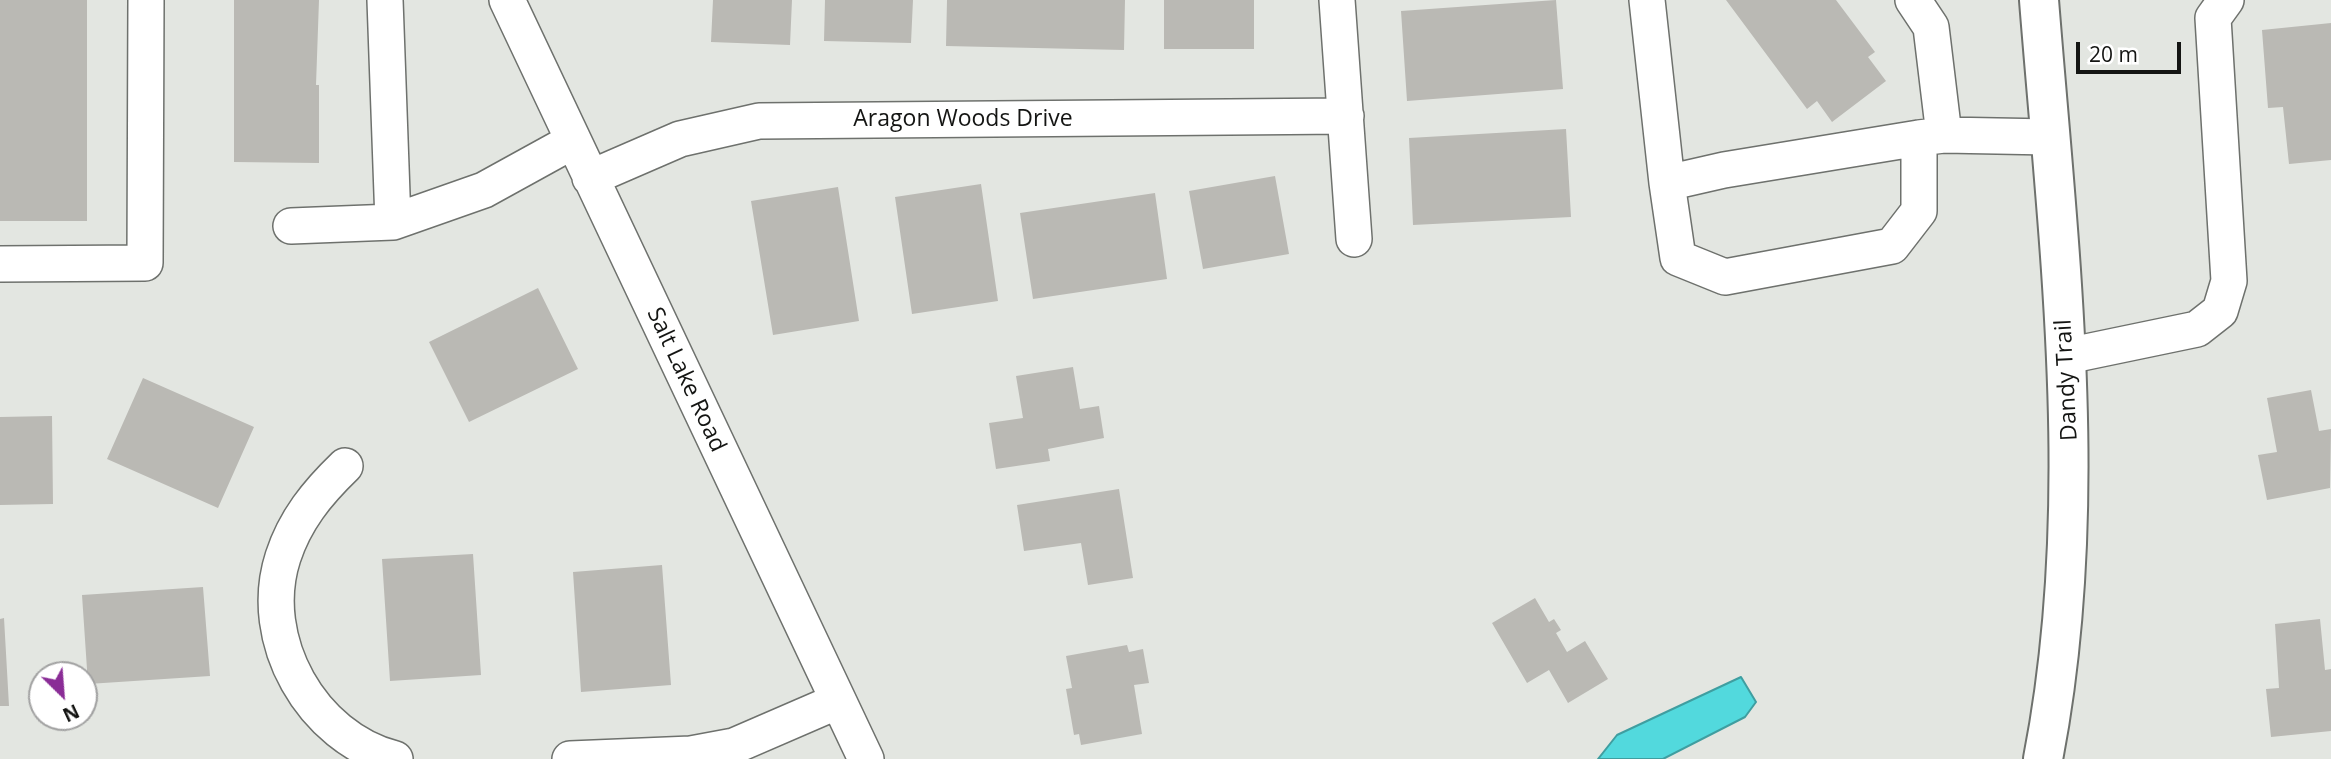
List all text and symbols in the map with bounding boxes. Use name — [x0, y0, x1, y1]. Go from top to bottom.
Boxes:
scale bar — [2079, 28, 2184, 72]
text: 20 m — [2089, 40, 2138, 68]
street label: Aragon Woods Drive — [853, 105, 1073, 133]
street label: Salt Lake Road — [641, 303, 731, 457]
street label: Dandy Trail — [2050, 319, 2084, 441]
north arrow — [28, 661, 98, 731]
text: N — [59, 698, 84, 728]

